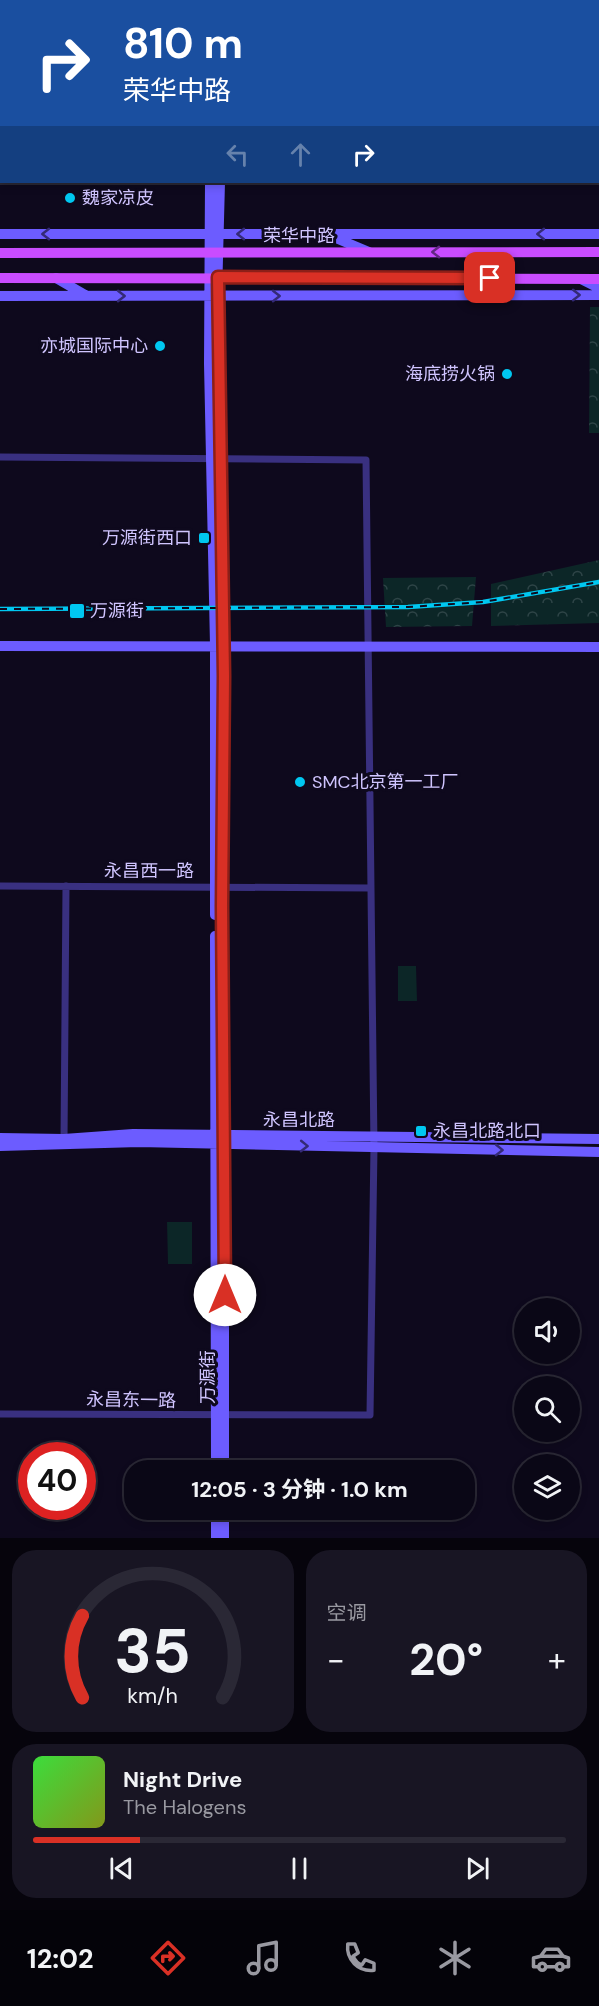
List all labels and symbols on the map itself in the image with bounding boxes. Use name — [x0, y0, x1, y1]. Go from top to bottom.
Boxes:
place label: 魏家凉皮 — [82, 186, 154, 210]
marker: 魏家凉皮 — [63, 191, 77, 205]
street label: 荣华中路 — [263, 224, 335, 248]
one-way arrow — [41, 228, 50, 240]
one-way arrow — [236, 228, 245, 240]
one-way arrow — [536, 228, 545, 240]
one-way arrow — [431, 246, 440, 258]
pin — [464, 252, 515, 303]
one-way arrow — [571, 289, 580, 301]
one-way arrow — [117, 290, 126, 302]
one-way arrow — [271, 290, 280, 302]
place label: 亦城国际中心 — [40, 334, 148, 358]
marker: 亦城国际中心 — [153, 339, 167, 353]
place label: 海底捞火锅 — [405, 362, 495, 386]
marker: 海底捞火锅 — [500, 367, 514, 381]
place label: 万源街西口 — [102, 526, 192, 550]
marker: 万源街西口 — [197, 531, 211, 545]
place label: 万源街 — [90, 599, 144, 623]
marker: 万源街 — [68, 602, 86, 620]
place label: SMC北京第一工厂 — [312, 770, 458, 794]
marker: SMC北京第一工厂 — [293, 775, 307, 789]
street label: 永昌西一路 — [104, 859, 194, 883]
street label: 永昌北路 — [263, 1108, 335, 1132]
place label: 永昌北路北口 — [433, 1119, 541, 1143]
marker: 永昌北路北口 — [414, 1124, 428, 1138]
one-way arrow — [300, 1140, 309, 1152]
one-way arrow — [495, 1144, 504, 1156]
position arrow — [193, 1263, 257, 1327]
street label: 万源街 — [196, 1350, 220, 1404]
street label: 永昌东一路 — [86, 1387, 176, 1413]
speed limit sign: 40 — [18, 1442, 96, 1520]

